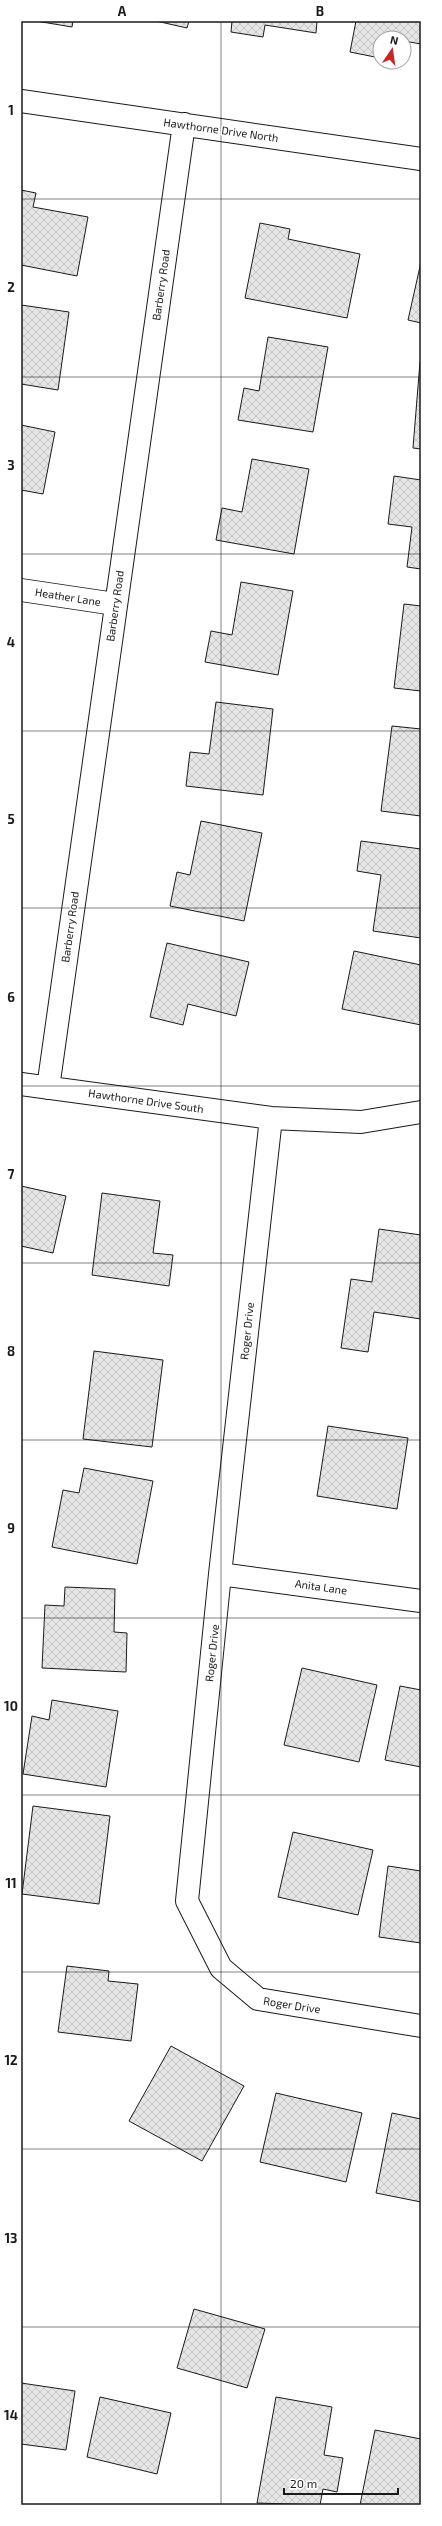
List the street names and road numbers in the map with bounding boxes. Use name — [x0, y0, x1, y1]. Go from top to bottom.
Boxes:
street label: Hawthorne Drive North — [163, 115, 279, 144]
street label: Barberry Road — [149, 249, 172, 321]
street label: Barberry Road — [103, 570, 126, 642]
street label: Heather Lane — [34, 585, 102, 608]
street label: Barberry Road — [58, 891, 81, 963]
street label: Hawthorne Drive South — [88, 1086, 205, 1115]
street label: Roger Drive — [237, 1301, 256, 1360]
street label: Anita Lane — [294, 1576, 348, 1597]
street label: Roger Drive — [202, 1623, 221, 1682]
street label: Roger Drive — [263, 1994, 322, 2015]

